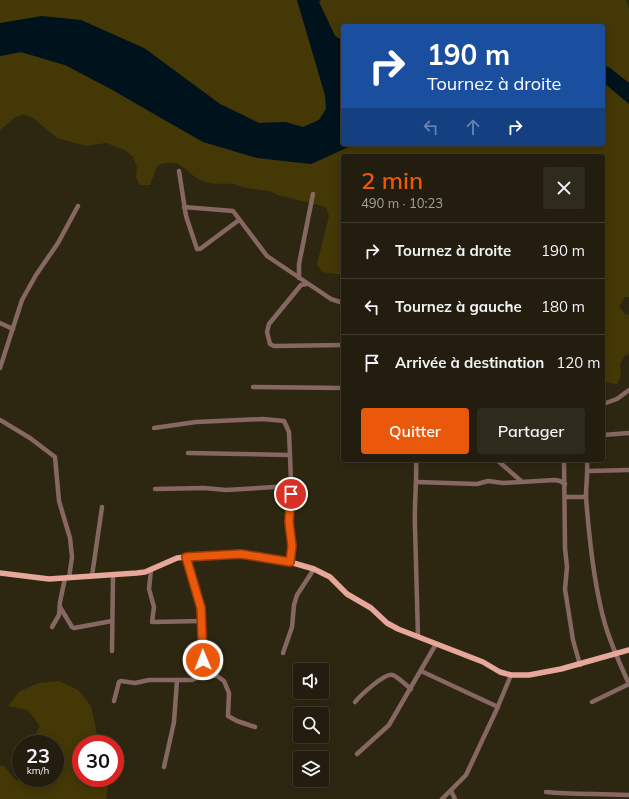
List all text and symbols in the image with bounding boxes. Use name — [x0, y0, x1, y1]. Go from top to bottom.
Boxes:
text: 190 m — [427, 37, 510, 72]
icon: right — [361, 40, 413, 92]
text: Tournez à droite — [427, 72, 561, 95]
icon: left — [420, 116, 442, 138]
icon: ahead — [462, 116, 484, 138]
icon: right — [504, 116, 526, 138]
text: 2 min — [361, 165, 423, 195]
button: close — [543, 167, 585, 209]
text: 490 m · 10:23 — [361, 195, 443, 211]
icon: right — [361, 240, 383, 262]
text: Tournez à droite — [395, 241, 511, 260]
text: 190 m — [541, 241, 585, 260]
icon: left — [361, 296, 383, 318]
text: Tournez à gauche — [395, 297, 522, 316]
text: 180 m — [541, 297, 585, 316]
icon: arrive — [361, 352, 383, 374]
text: Arrivée à destination — [395, 353, 544, 372]
text: 120 m — [556, 353, 600, 372]
button: Quitter — [361, 408, 469, 454]
button: Partager — [477, 408, 585, 454]
pin — [274, 477, 308, 511]
icon: arrive — [280, 483, 302, 505]
position arrow — [182, 639, 224, 681]
map controls — [293, 663, 329, 787]
button: sound — [293, 663, 329, 699]
button: search — [293, 707, 329, 743]
speed limit sign: 30 — [72, 735, 124, 787]
text: 23 — [26, 743, 50, 768]
button: layers — [293, 751, 329, 787]
text: km/h — [27, 764, 49, 777]

